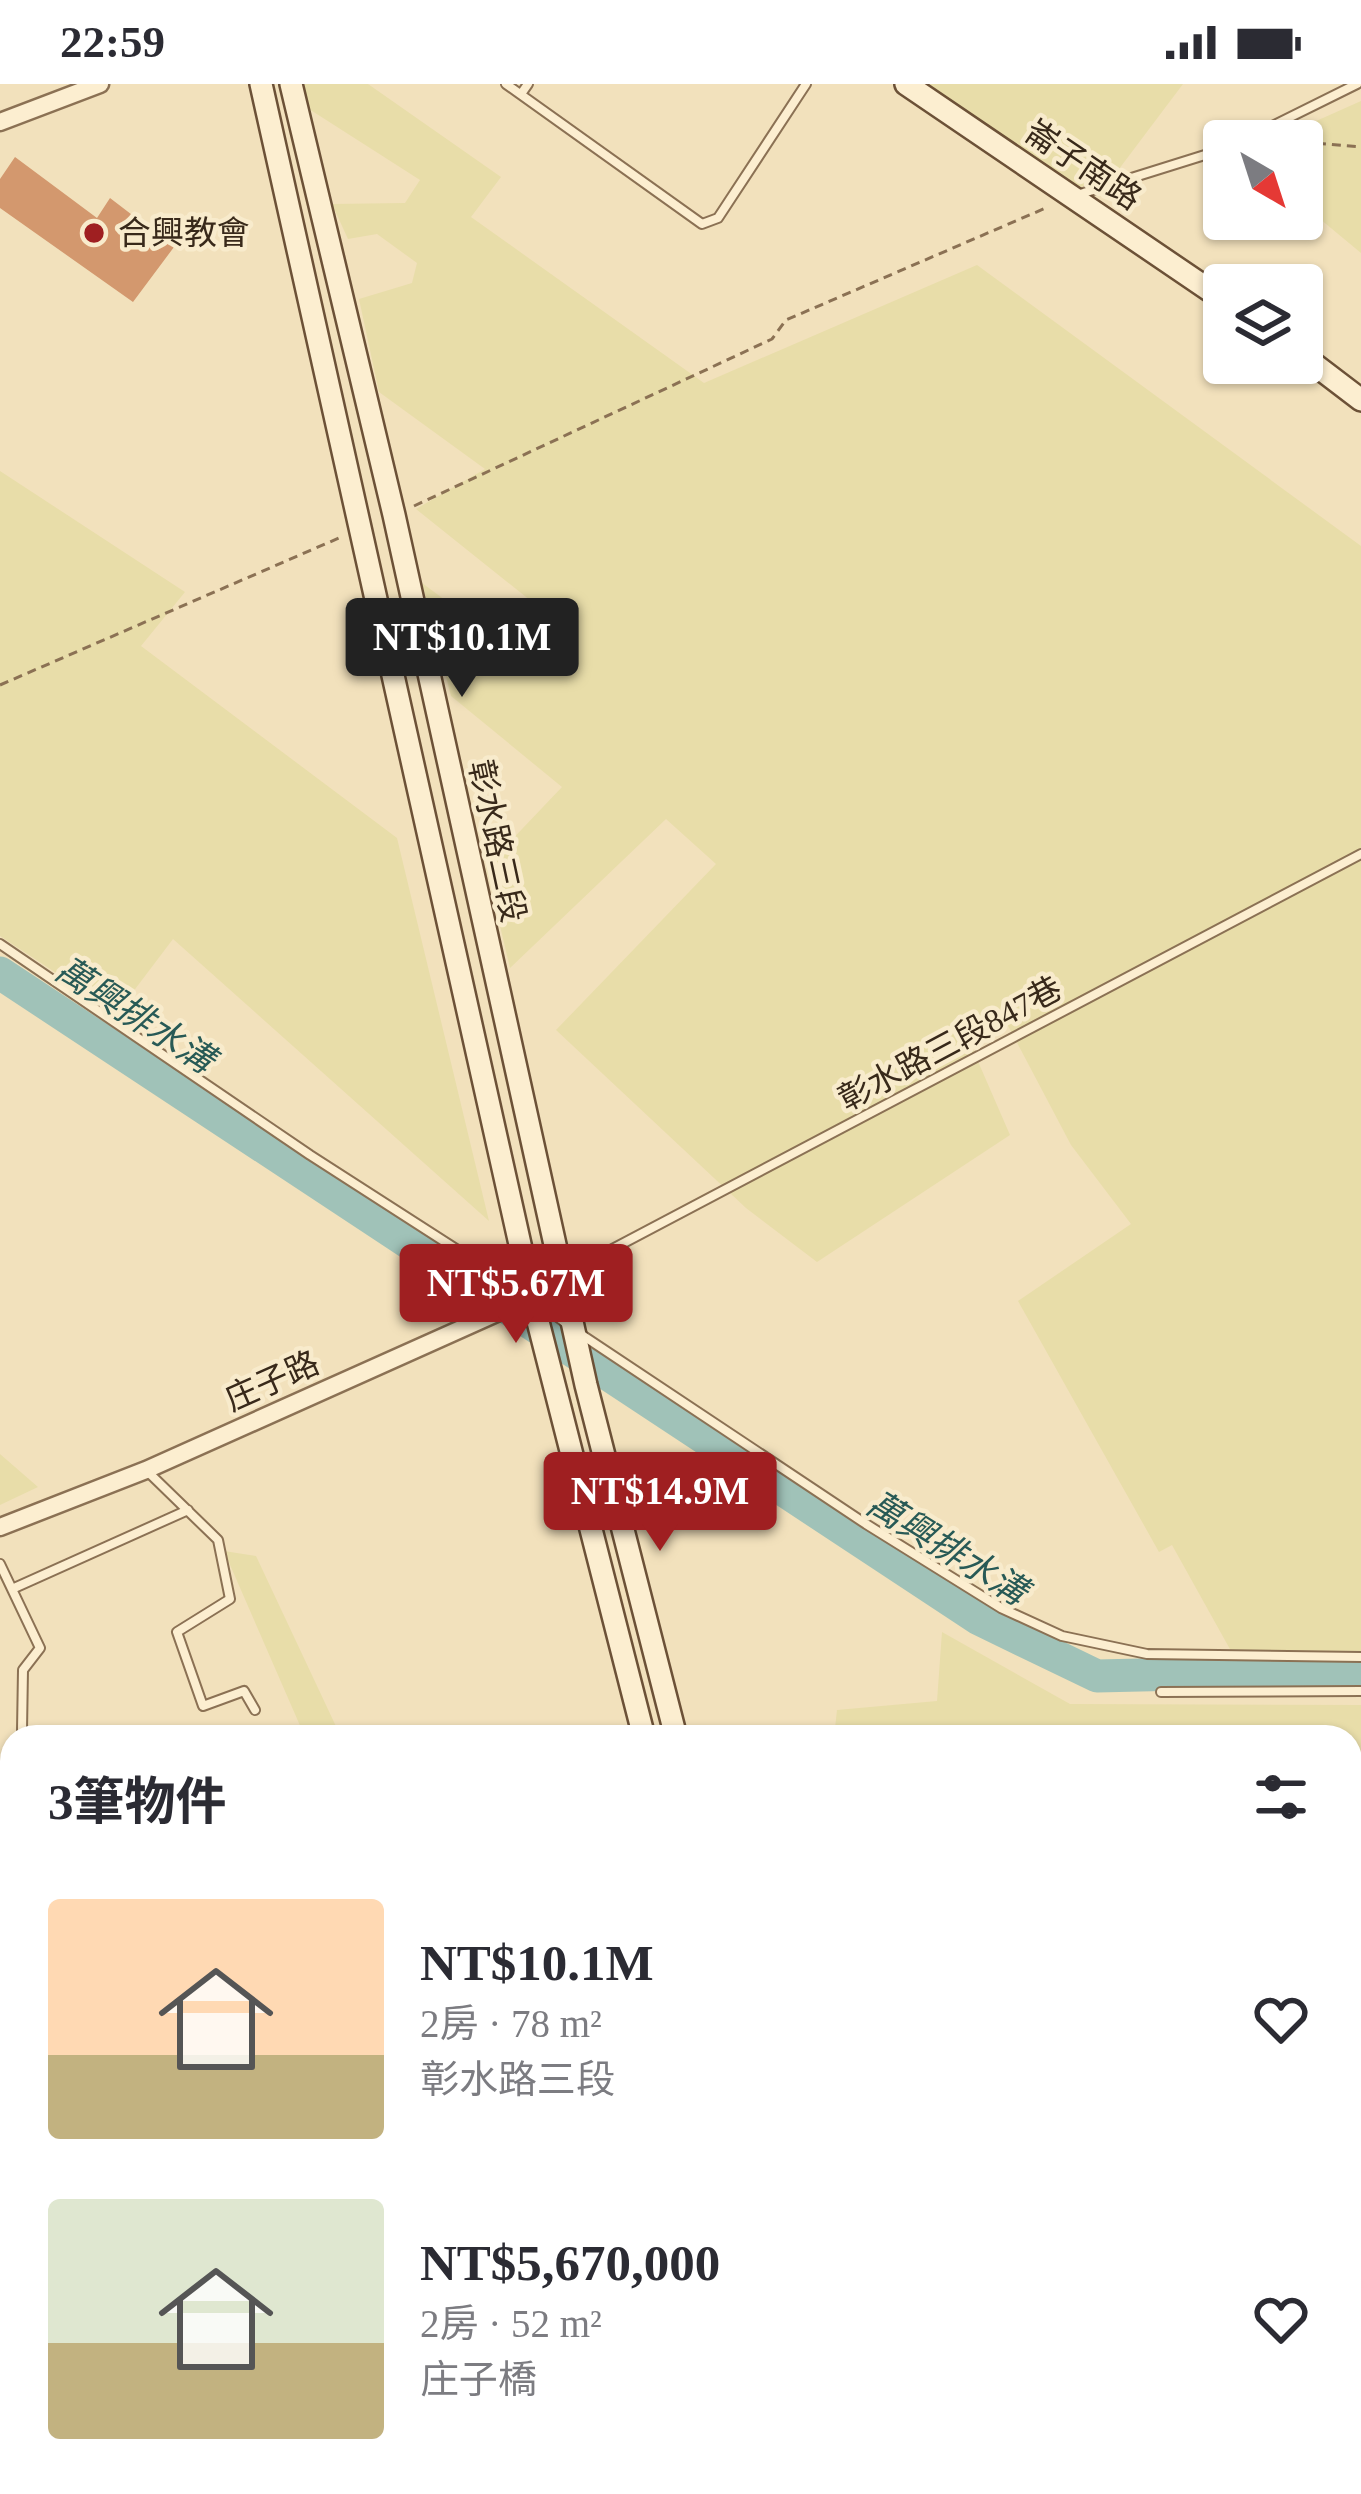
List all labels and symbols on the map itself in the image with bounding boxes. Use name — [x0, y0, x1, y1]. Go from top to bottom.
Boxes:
street label: 崙子南路 — [1018, 113, 1148, 217]
north arrow — [1203, 120, 1323, 240]
place label: 合興教會 — [118, 215, 250, 251]
marker: 合興教會 — [81, 220, 107, 246]
pin: NT$10.1M — [338, 598, 586, 700]
street label: 彰水路三段 — [462, 757, 532, 925]
water label: 萬興排水溝 — [49, 949, 226, 1084]
street label: 彰水路三段847巷 — [832, 970, 1068, 1118]
pin: NT$5.67M — [392, 1244, 640, 1346]
street label: 庄子路 — [219, 1344, 325, 1418]
pin: NT$14.9M — [536, 1452, 784, 1554]
water label: 萬興排水溝 — [860, 1483, 1038, 1615]

